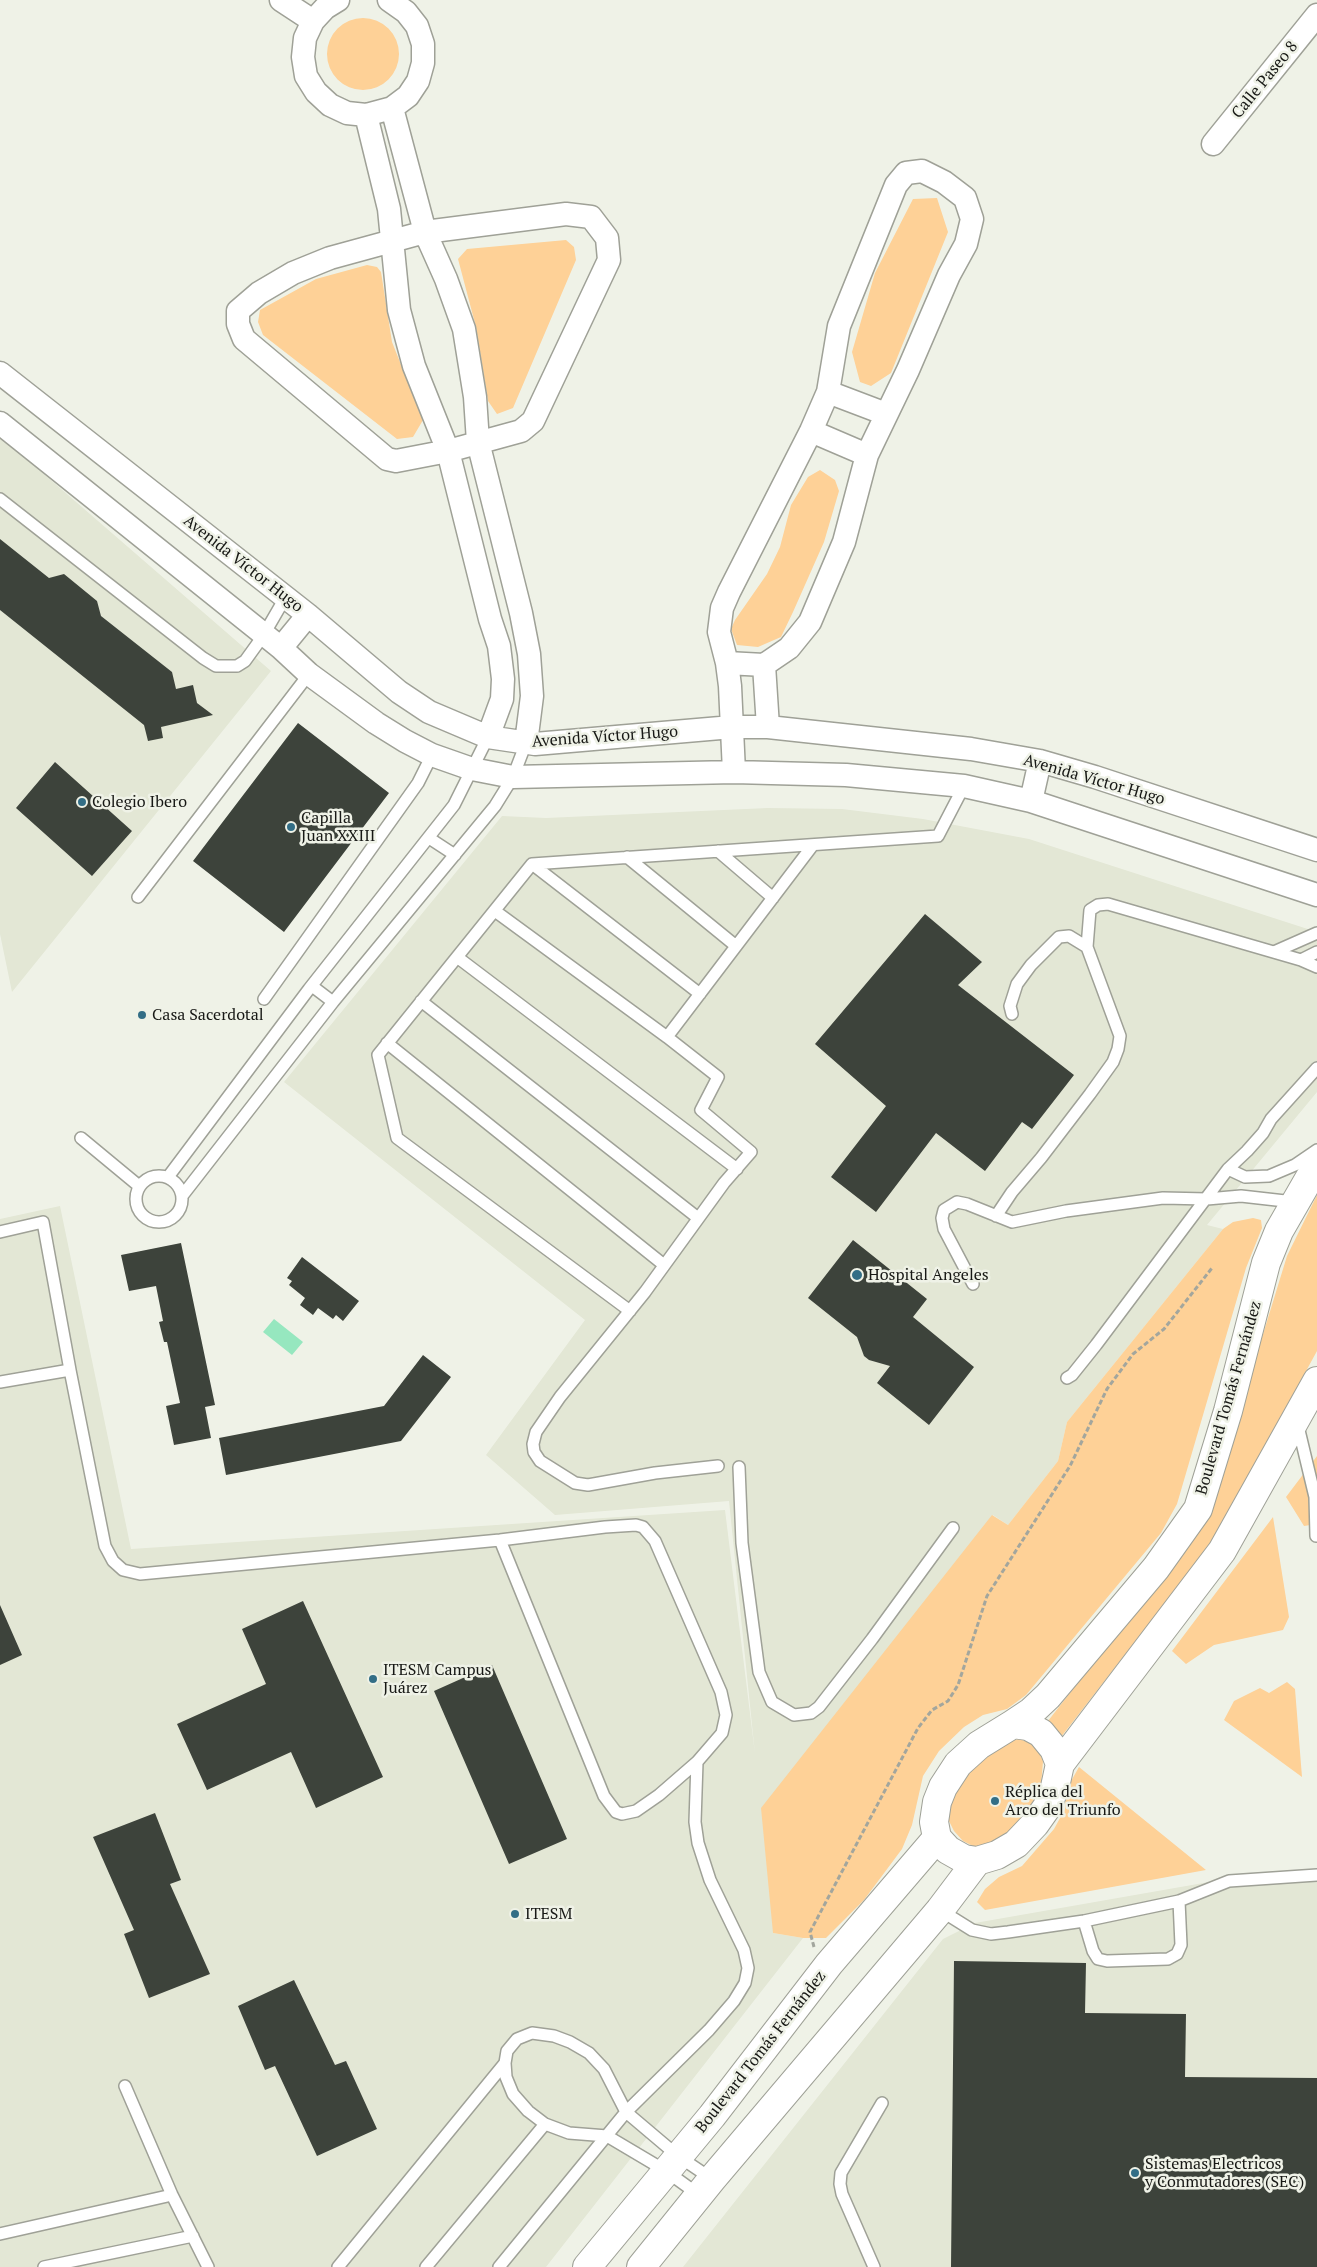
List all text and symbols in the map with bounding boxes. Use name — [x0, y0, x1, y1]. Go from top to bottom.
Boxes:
street label: Calle Paseo 8 — [1228, 38, 1302, 122]
street label: Avenida Víctor Hugo — [179, 511, 307, 617]
street label: Avenida Víctor Hugo — [531, 722, 679, 752]
street label: Avenida Víctor Hugo — [1021, 751, 1167, 809]
place label: Colegio Ibero — [92, 792, 187, 812]
marker: Colegio Ibero — [76, 796, 88, 808]
place label: Capilla Juan XXIII — [301, 808, 375, 846]
marker: Capilla Juan XXIII — [285, 821, 297, 833]
place label: Casa Sacerdotal — [152, 1005, 264, 1025]
marker: Casa Sacerdotal — [136, 1009, 148, 1021]
place label: Hospital Angeles — [868, 1265, 989, 1285]
marker: Hospital Angeles — [850, 1268, 864, 1282]
street label: Boulevard Tomás Fernández — [1192, 1299, 1266, 1497]
place label: ITESM Campus Juárez — [383, 1660, 492, 1698]
marker: ITESM Campus Juárez — [367, 1673, 379, 1685]
place label: Réplica del Arco del Triunfo — [1005, 1782, 1121, 1820]
marker: Réplica del Arco del Triunfo — [989, 1795, 1001, 1807]
place label: ITESM — [525, 1904, 572, 1924]
marker: ITESM — [509, 1908, 521, 1920]
street label: Boulevard Tomás Fernández — [692, 1967, 830, 2137]
place label: Sistemas Electricos y Conmutadores (SEC) — [1145, 2154, 1304, 2192]
marker: Sistemas Electricos y Conmutadores (SEC) — [1129, 2167, 1141, 2179]

